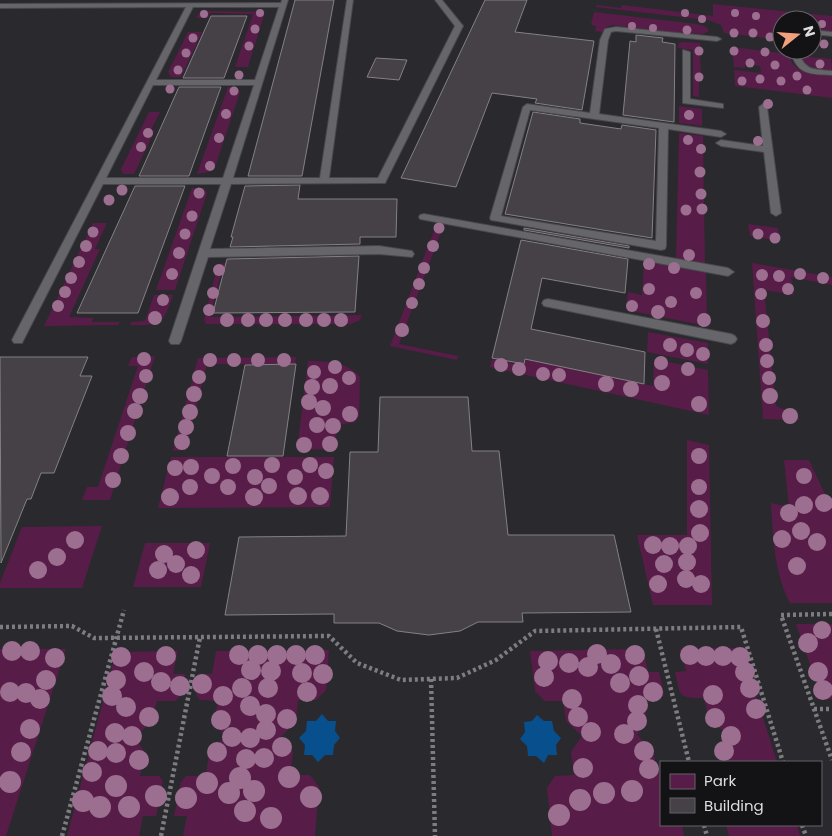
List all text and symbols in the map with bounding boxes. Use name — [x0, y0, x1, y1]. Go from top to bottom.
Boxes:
north arrow — [772, 10, 822, 60]
text: N — [798, 23, 821, 39]
legend — [660, 761, 822, 826]
text: Park — [704, 770, 736, 791]
text: Building — [704, 795, 764, 816]

